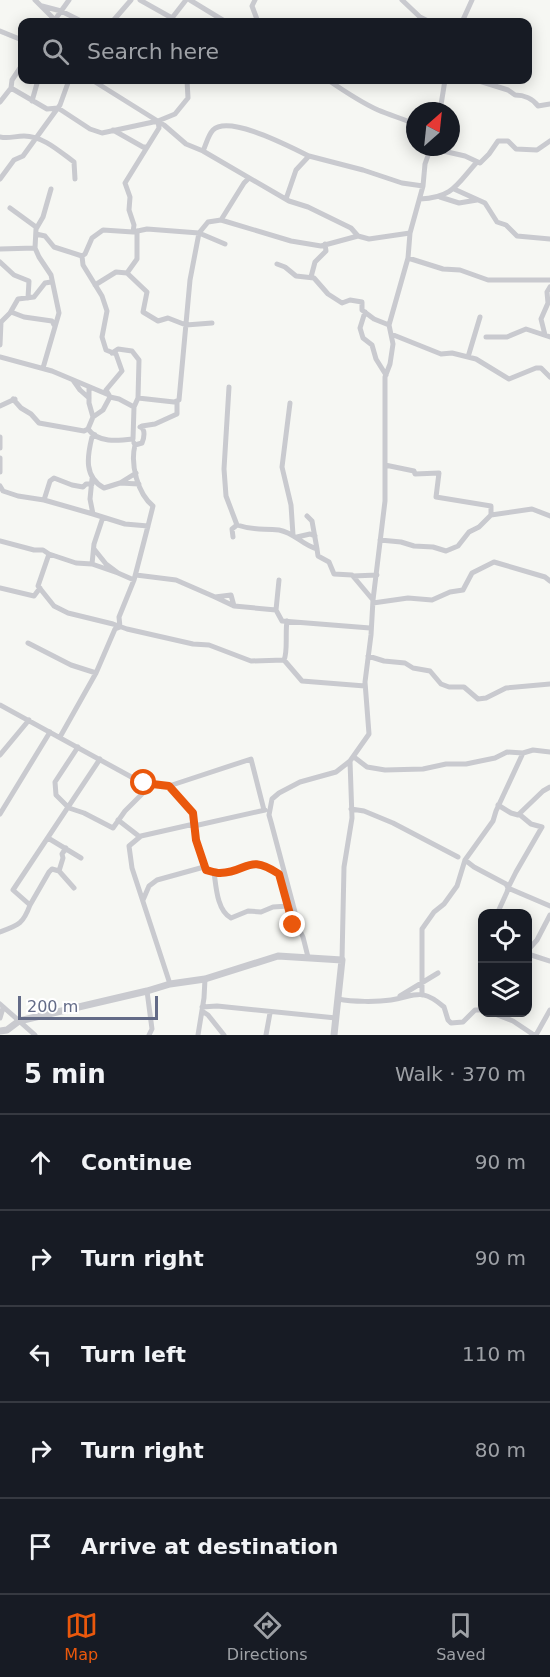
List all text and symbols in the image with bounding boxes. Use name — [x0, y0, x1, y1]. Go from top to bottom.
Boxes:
search box — [18, 18, 532, 84]
icon: search — [39, 35, 72, 68]
text: Search here — [87, 39, 219, 64]
north arrow — [406, 102, 460, 156]
route start — [130, 769, 156, 795]
map controls — [478, 909, 532, 1017]
button: locate — [478, 909, 532, 963]
route end — [279, 911, 305, 937]
button: layers — [478, 963, 532, 1017]
scale bar — [18, 993, 158, 1020]
text: 200 m — [27, 997, 78, 1016]
text: 5 min — [24, 1059, 106, 1089]
text: Walk · 370 m — [395, 1062, 526, 1086]
icon: ahead — [24, 1146, 57, 1179]
text: Continue — [81, 1150, 192, 1175]
text: 90 m — [475, 1150, 526, 1174]
icon: right — [24, 1242, 57, 1275]
text: Turn right — [81, 1246, 204, 1271]
text: 90 m — [475, 1246, 526, 1270]
icon: left — [24, 1338, 57, 1371]
text: Turn left — [81, 1342, 186, 1367]
text: 110 m — [462, 1342, 526, 1366]
icon: right — [24, 1434, 57, 1467]
text: Turn right — [81, 1438, 204, 1463]
text: 80 m — [475, 1438, 526, 1462]
icon: arrive — [24, 1530, 57, 1563]
text: Arrive at destination — [81, 1534, 338, 1559]
tab: Map — [64, 1609, 98, 1664]
tab: Directions — [227, 1609, 307, 1664]
tab: Saved — [436, 1609, 486, 1664]

